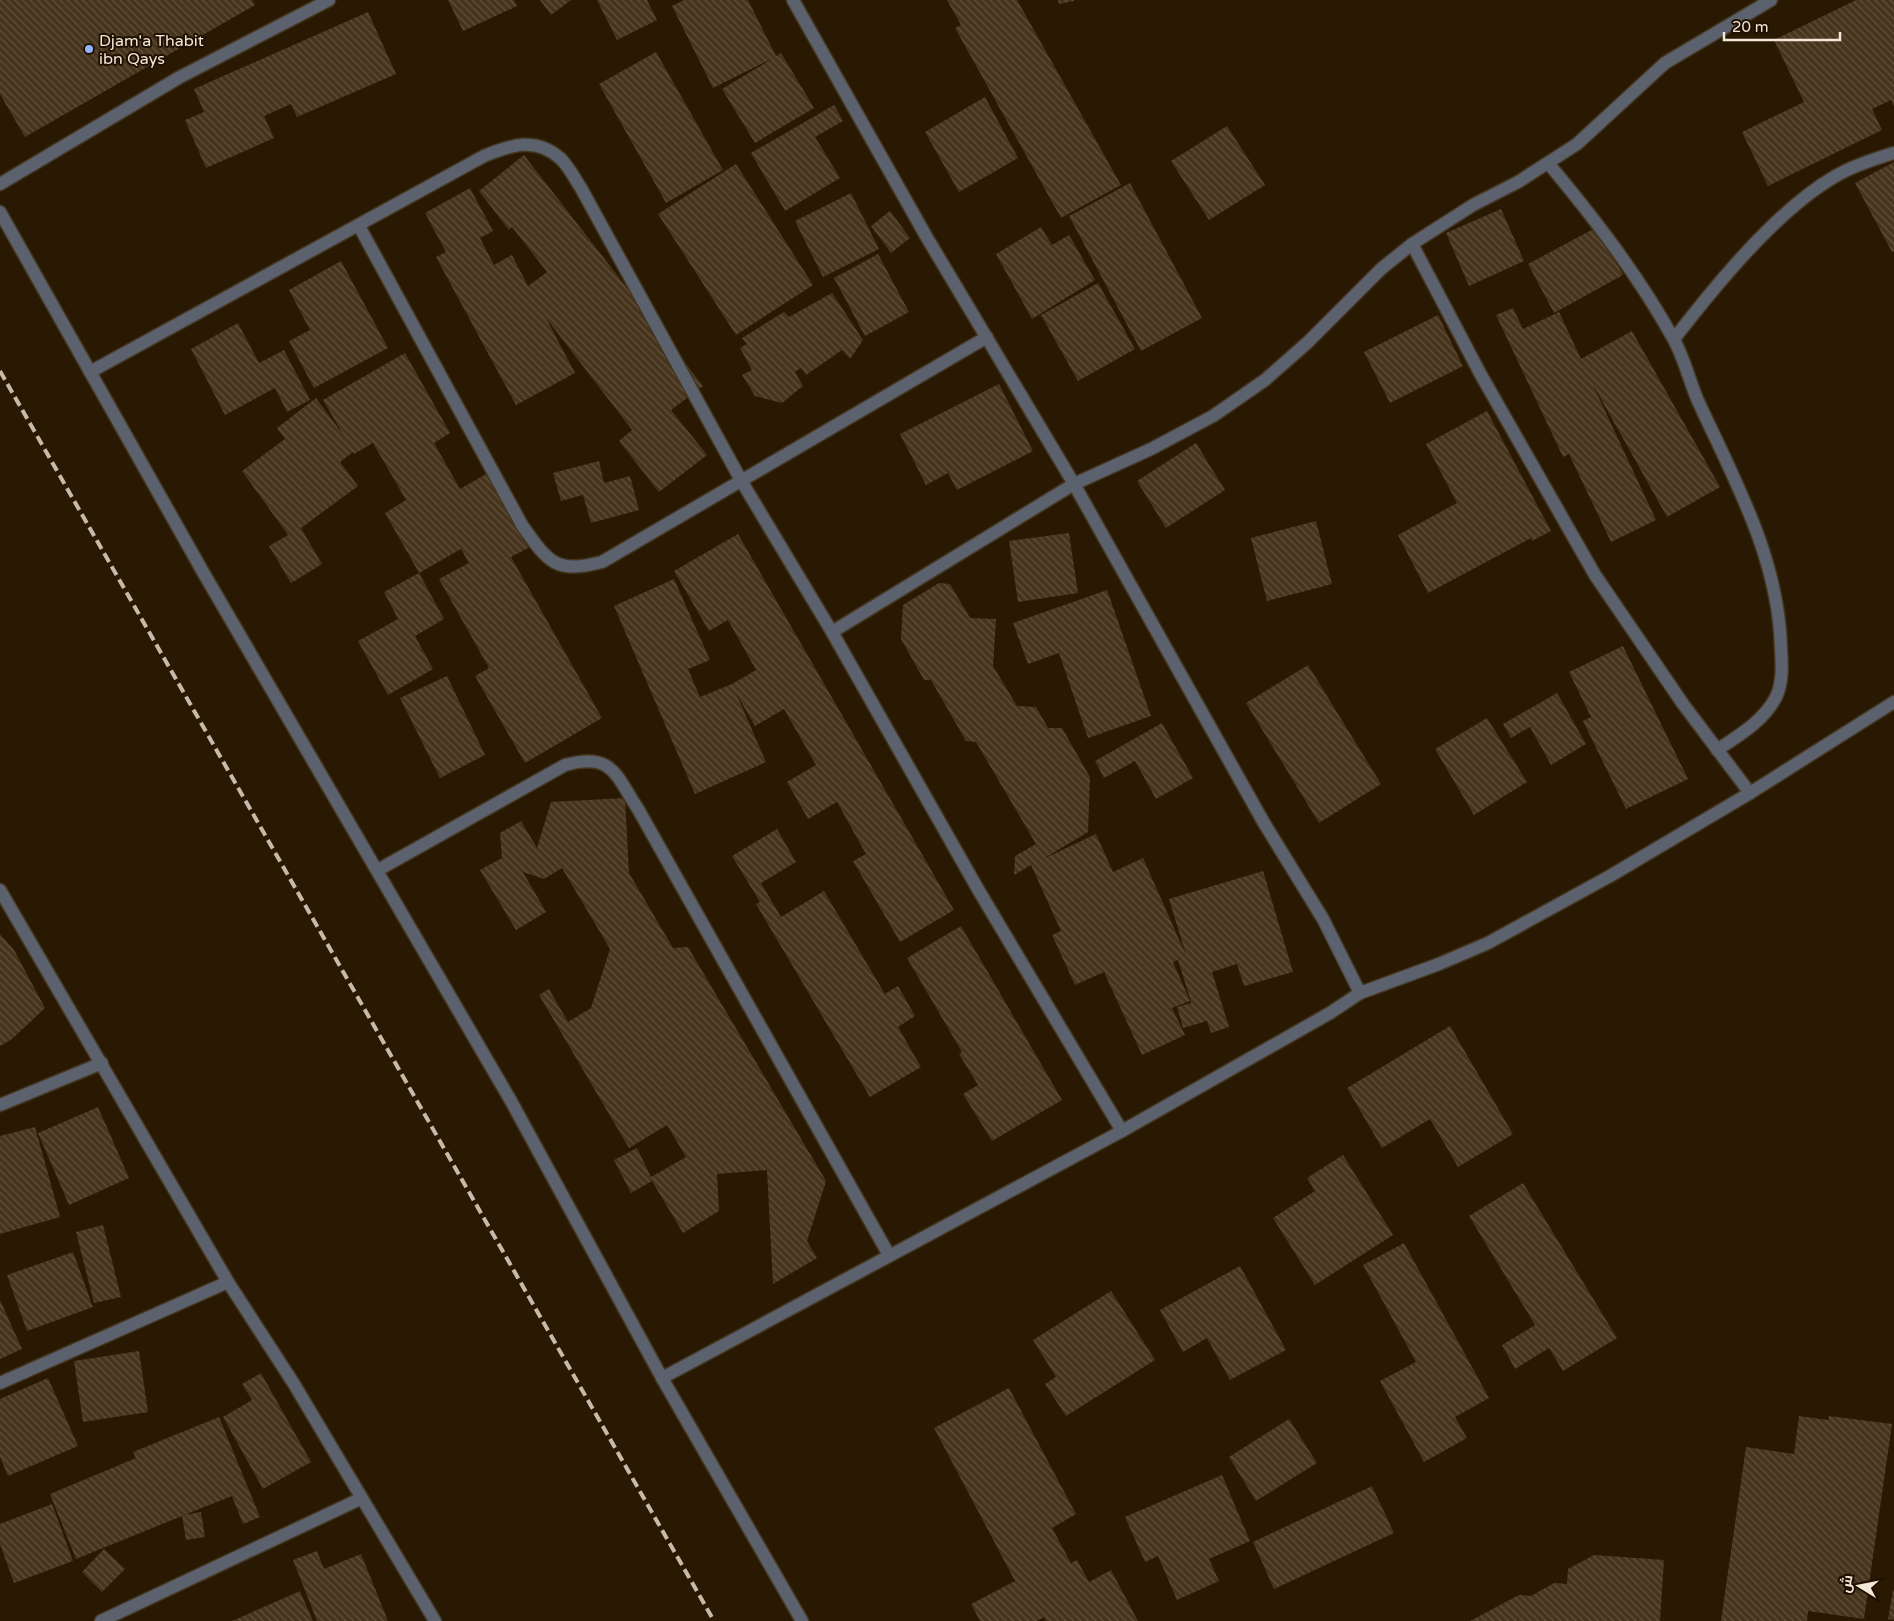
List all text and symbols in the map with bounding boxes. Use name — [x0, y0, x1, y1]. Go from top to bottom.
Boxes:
scale bar — [1724, 10, 1840, 42]
text: 20 m — [1732, 18, 1769, 36]
place label: Djam'a Thabit ibn Qays — [99, 31, 204, 69]
marker: Djam'a Thabit ibn Qays — [83, 43, 95, 55]
north arrow — [1834, 1561, 1884, 1611]
text: ش — [1837, 1573, 1857, 1594]

